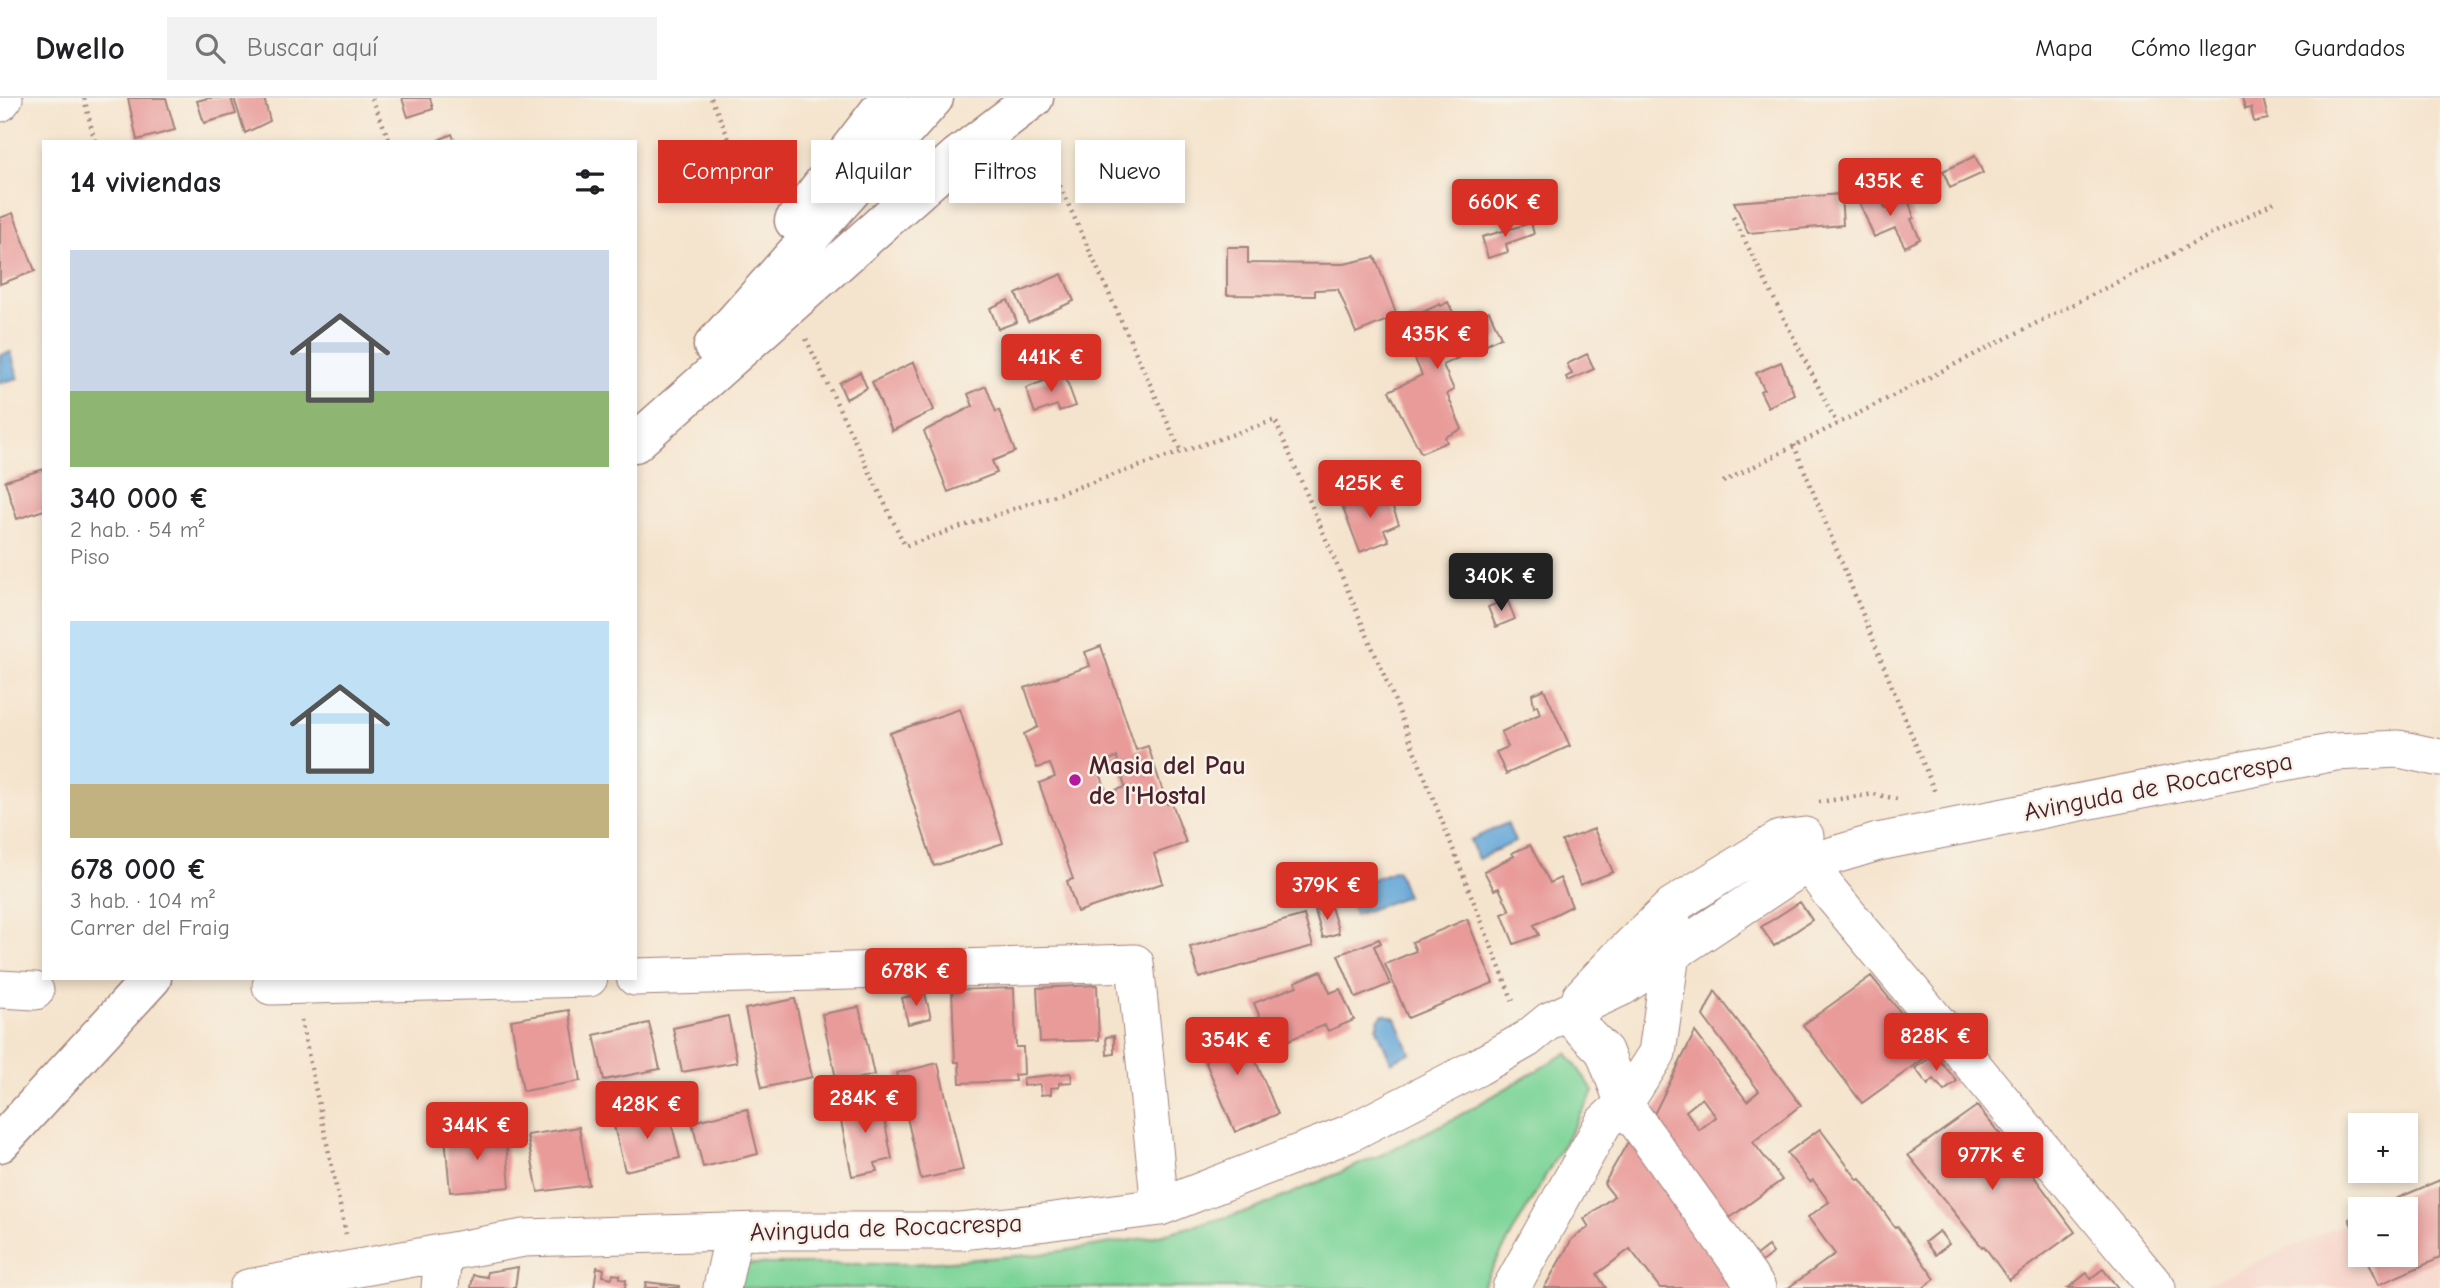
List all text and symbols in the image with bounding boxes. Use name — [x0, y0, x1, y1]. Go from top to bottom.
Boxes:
search box — [167, 17, 657, 80]
text: Dwello — [35, 29, 125, 67]
icon: search — [191, 29, 229, 67]
text: Buscar aquí — [247, 33, 378, 63]
text: Mapa — [2035, 34, 2093, 62]
text: Cómo llegar — [2131, 34, 2256, 62]
text: Guardados — [2294, 34, 2405, 62]
chip: Comprar — [658, 140, 797, 203]
chip: Alquilar — [811, 140, 935, 203]
chip: Filtros — [949, 140, 1061, 203]
chip: Nuevo — [1075, 140, 1185, 203]
pin: 435K € — [1833, 158, 1947, 218]
icon: filters — [571, 163, 609, 201]
text: 14 viviendas — [70, 165, 221, 200]
text: 435K € — [1854, 167, 1926, 194]
pin: 660K € — [1448, 180, 1562, 239]
text: 660K € — [1468, 188, 1542, 215]
icon: home — [277, 295, 403, 421]
pin: 435K € — [1380, 312, 1494, 371]
text: 435K € — [1401, 320, 1473, 347]
pin: 441K € — [994, 334, 1108, 394]
text: 441K € — [1017, 343, 1085, 370]
pin: 425K € — [1313, 460, 1427, 520]
text: 425K € — [1334, 469, 1406, 496]
text: 340 000 € — [70, 481, 210, 516]
text: 2 hab. · 54 m² — [70, 516, 205, 543]
text: Piso — [70, 543, 110, 570]
pin: 340K € — [1444, 554, 1558, 613]
text: 340K € — [1465, 562, 1537, 589]
icon: home — [277, 666, 403, 792]
street label: Avinguda de Rocacrespa — [2021, 746, 2295, 828]
place label: Masia del Pau de l'Hostal — [1089, 751, 1246, 811]
marker: Masia del Pau de l'Hostal — [1067, 772, 1083, 788]
text: 678 000 € — [70, 852, 207, 887]
pin: 379K € — [1270, 862, 1384, 922]
text: 379K € — [1292, 871, 1362, 898]
text: 3 hab. · 104 m² — [70, 887, 215, 914]
text: Carrer del Fraig — [70, 914, 230, 941]
pin: 678K € — [859, 948, 973, 1008]
text: 678K € — [881, 957, 951, 984]
pin: 828K € — [1879, 1014, 1993, 1073]
pin: 354K € — [1180, 1018, 1294, 1077]
text: 828K € — [1900, 1022, 1972, 1049]
text: 354K € — [1201, 1026, 1273, 1053]
pin: 284K € — [808, 1076, 922, 1135]
pin: 428K € — [590, 1082, 704, 1141]
text: 284K € — [829, 1084, 901, 1111]
text: 428K € — [611, 1090, 683, 1117]
pin: 344K € — [420, 1102, 534, 1162]
text: 344K € — [442, 1111, 512, 1138]
map controls — [2348, 1113, 2418, 1267]
button: + — [2348, 1113, 2418, 1183]
pin: 977K € — [1935, 1132, 2049, 1192]
text: 977K € — [1957, 1141, 2027, 1168]
button: − — [2348, 1197, 2418, 1267]
street label: Avinguda de Rocacrespa — [749, 1208, 1023, 1248]

